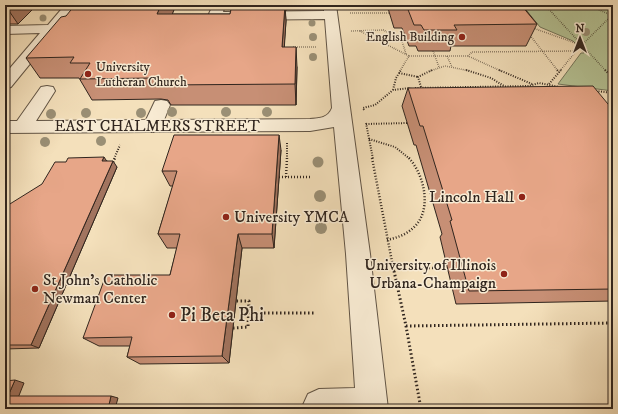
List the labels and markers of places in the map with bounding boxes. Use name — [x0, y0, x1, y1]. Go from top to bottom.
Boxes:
place label: English Building — [366, 29, 455, 45]
marker: English Building — [457, 32, 467, 42]
place label: University Lutheran Church — [96, 59, 187, 90]
marker: University Lutheran Church — [83, 69, 93, 79]
place label: Lincoln Hall — [429, 187, 514, 207]
marker: Lincoln Hall — [517, 192, 527, 202]
place label: University YMCA — [234, 207, 350, 227]
marker: University YMCA — [221, 212, 231, 222]
place label: University of Illinois Urbana-Champaign — [364, 255, 497, 293]
marker: University of Illinois Urbana-Champaign — [499, 269, 509, 279]
place label: St John's Catholic Newman Center — [43, 270, 158, 308]
marker: St John's Catholic Newman Center — [30, 284, 40, 294]
place label: Pi Beta Phi — [180, 304, 264, 327]
marker: Pi Beta Phi — [167, 310, 177, 320]

